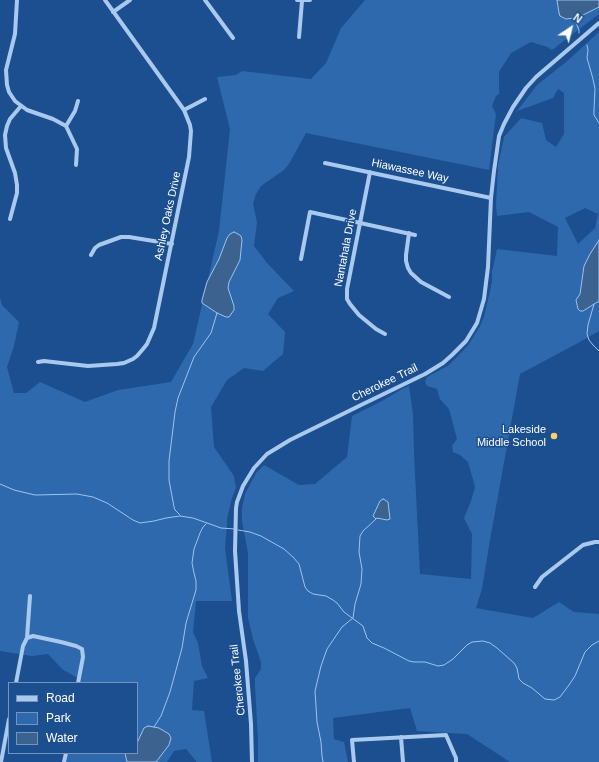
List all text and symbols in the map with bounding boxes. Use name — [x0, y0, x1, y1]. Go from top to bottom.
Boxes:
north arrow — [551, 8, 591, 48]
text: N — [571, 11, 585, 25]
street label: Hiawassee Way — [370, 156, 450, 186]
street label: Ashley Oaks Drive — [152, 170, 184, 262]
street label: Nantahala Drive — [332, 208, 360, 288]
street label: Cherokee Trail — [350, 361, 420, 405]
place label: Lakeside Middle School — [477, 423, 546, 449]
marker: Lakeside Middle School — [549, 431, 559, 441]
street label: Cherokee Trail — [228, 644, 248, 716]
legend — [8, 682, 138, 754]
text: Road — [46, 691, 75, 705]
text: Park — [46, 711, 71, 725]
text: Water — [46, 731, 78, 745]

